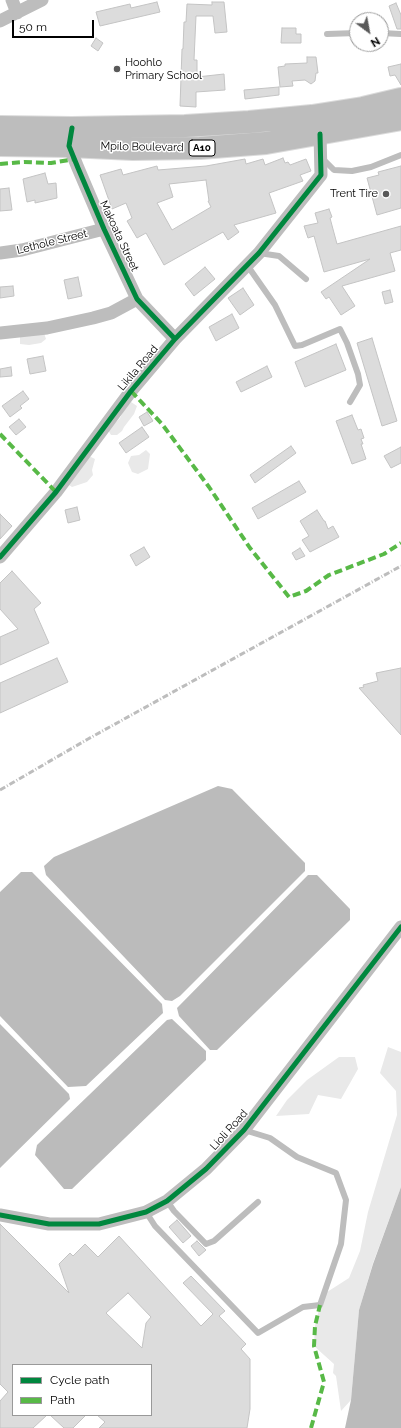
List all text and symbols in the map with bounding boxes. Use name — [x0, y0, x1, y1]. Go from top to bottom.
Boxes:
scale bar — [14, 12, 96, 38]
north arrow — [349, 12, 389, 52]
text: 50 m — [19, 20, 47, 34]
text: N — [368, 34, 382, 49]
place label: Hoohlo Primary School — [125, 56, 202, 82]
marker: Hoohlo Primary School — [112, 64, 122, 74]
street label: Mpilo Boulevard — [100, 140, 184, 154]
road number: A10 — [189, 140, 215, 156]
place label: Trent Tire — [330, 187, 378, 201]
marker: Trent Tire — [381, 189, 391, 199]
street label: Makoata Street — [97, 199, 141, 273]
street label: Lethole Street — [15, 227, 89, 257]
street label: Likila Road — [115, 343, 161, 393]
street label: Lioli Road — [207, 1107, 251, 1153]
legend — [12, 1364, 152, 1416]
text: Cycle path — [50, 1373, 109, 1387]
text: Path — [50, 1393, 75, 1407]

